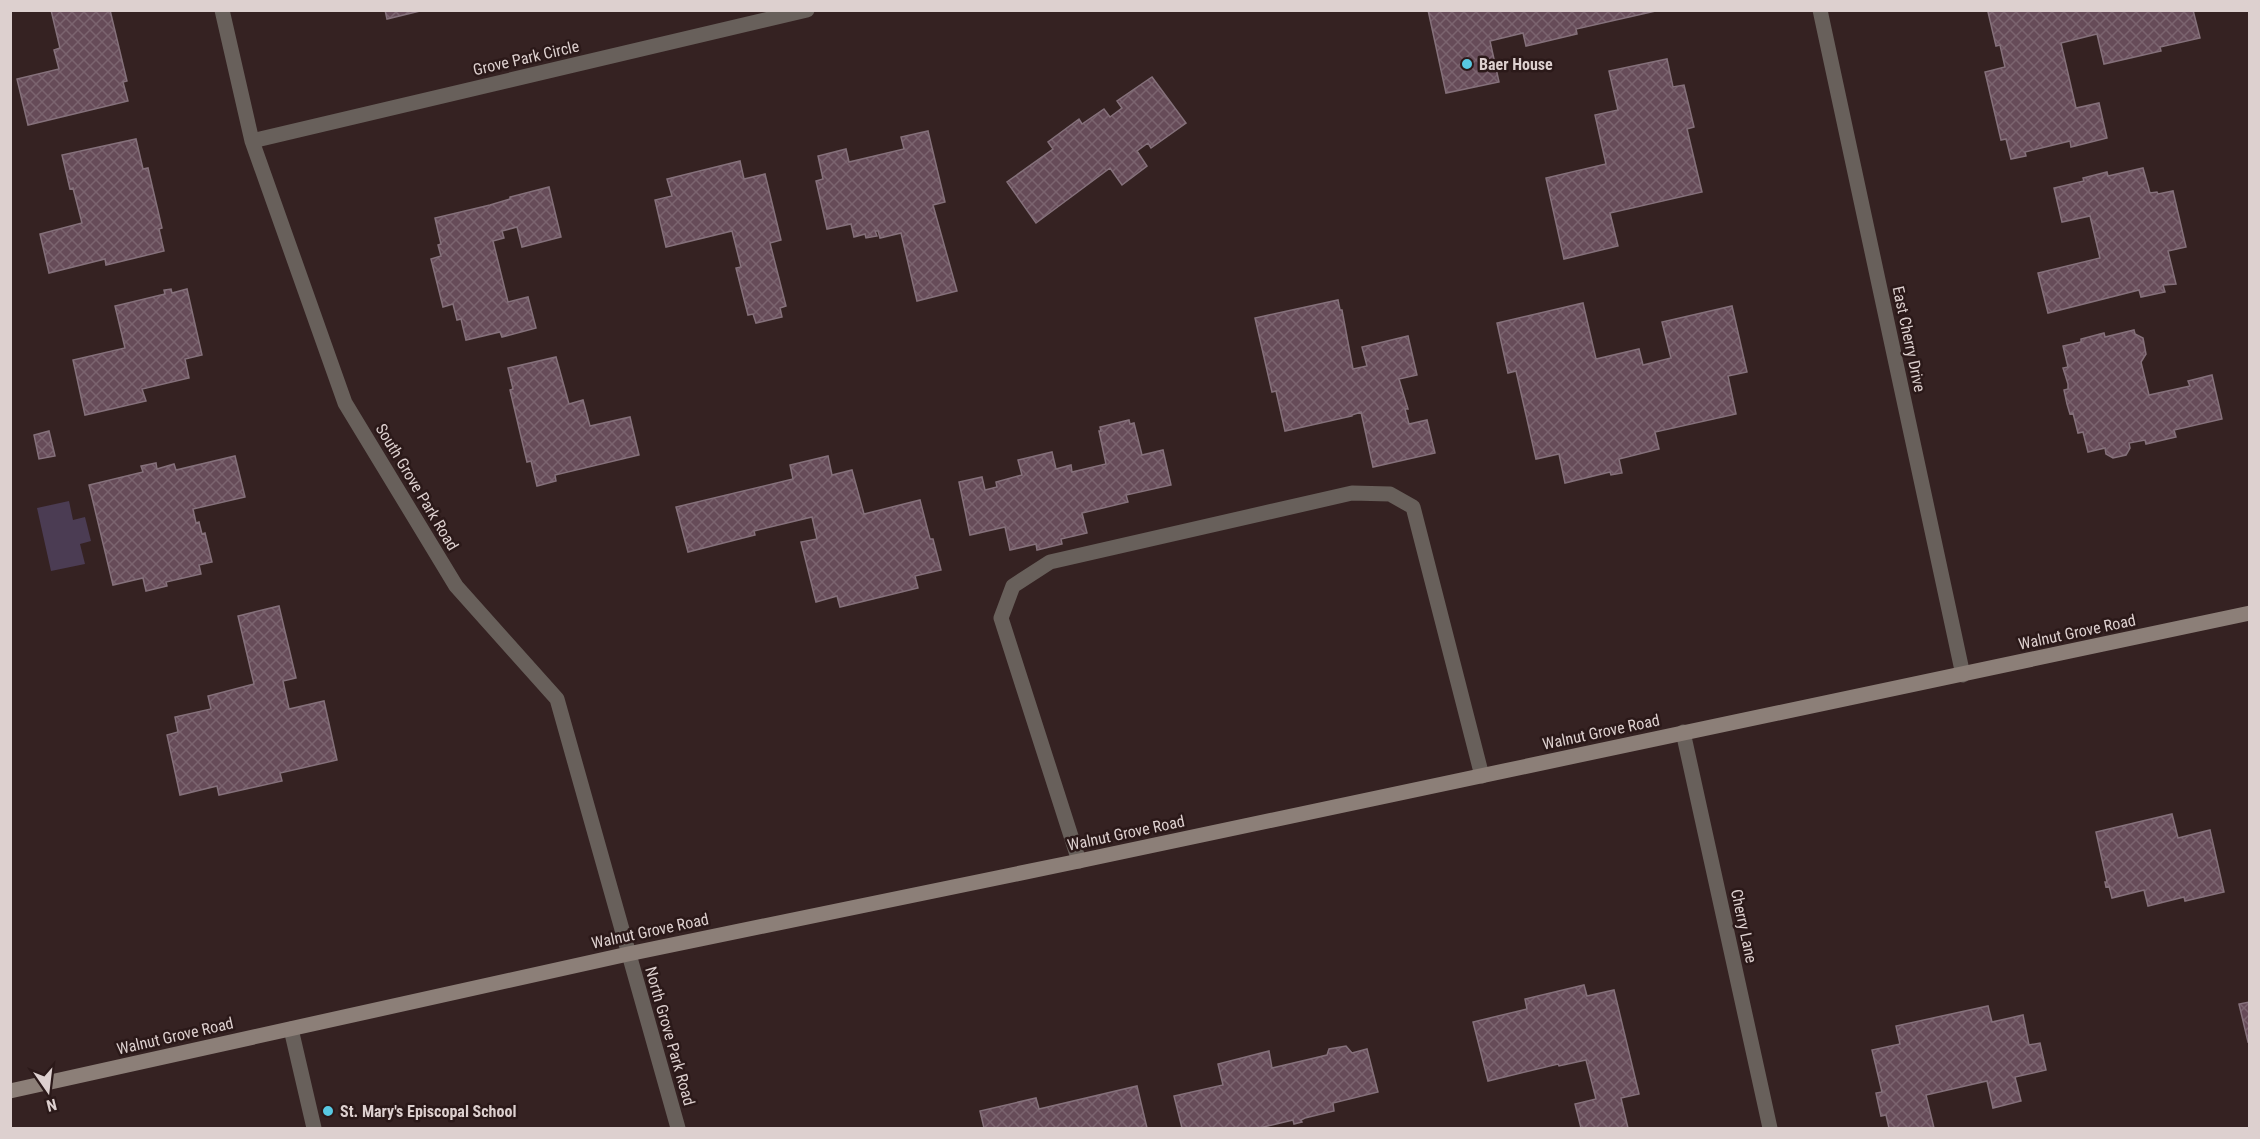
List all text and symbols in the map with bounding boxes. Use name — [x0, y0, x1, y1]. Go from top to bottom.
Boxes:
street label: Grove Park Circle — [471, 37, 581, 79]
place label: Baer House — [1479, 55, 1553, 74]
marker: Baer House — [1460, 57, 1474, 71]
street label: East Cherry Drive — [1889, 284, 1929, 394]
street label: South Grove Park Road — [372, 420, 462, 554]
street label: Walnut Grove Road — [2017, 610, 2137, 654]
street label: Walnut Grove Road — [1541, 710, 1661, 754]
street label: Walnut Grove Road — [1066, 811, 1186, 855]
street label: Cherry Lane — [1727, 887, 1761, 965]
street label: Walnut Grove Road — [590, 909, 710, 953]
street label: North Grove Park Road — [641, 964, 699, 1108]
street label: Walnut Grove Road — [115, 1013, 235, 1059]
north arrow — [18, 1061, 78, 1121]
text: N — [44, 1095, 59, 1115]
place label: St. Mary's Episcopal School — [340, 1102, 516, 1121]
marker: St. Mary's Episcopal School — [321, 1104, 335, 1118]

